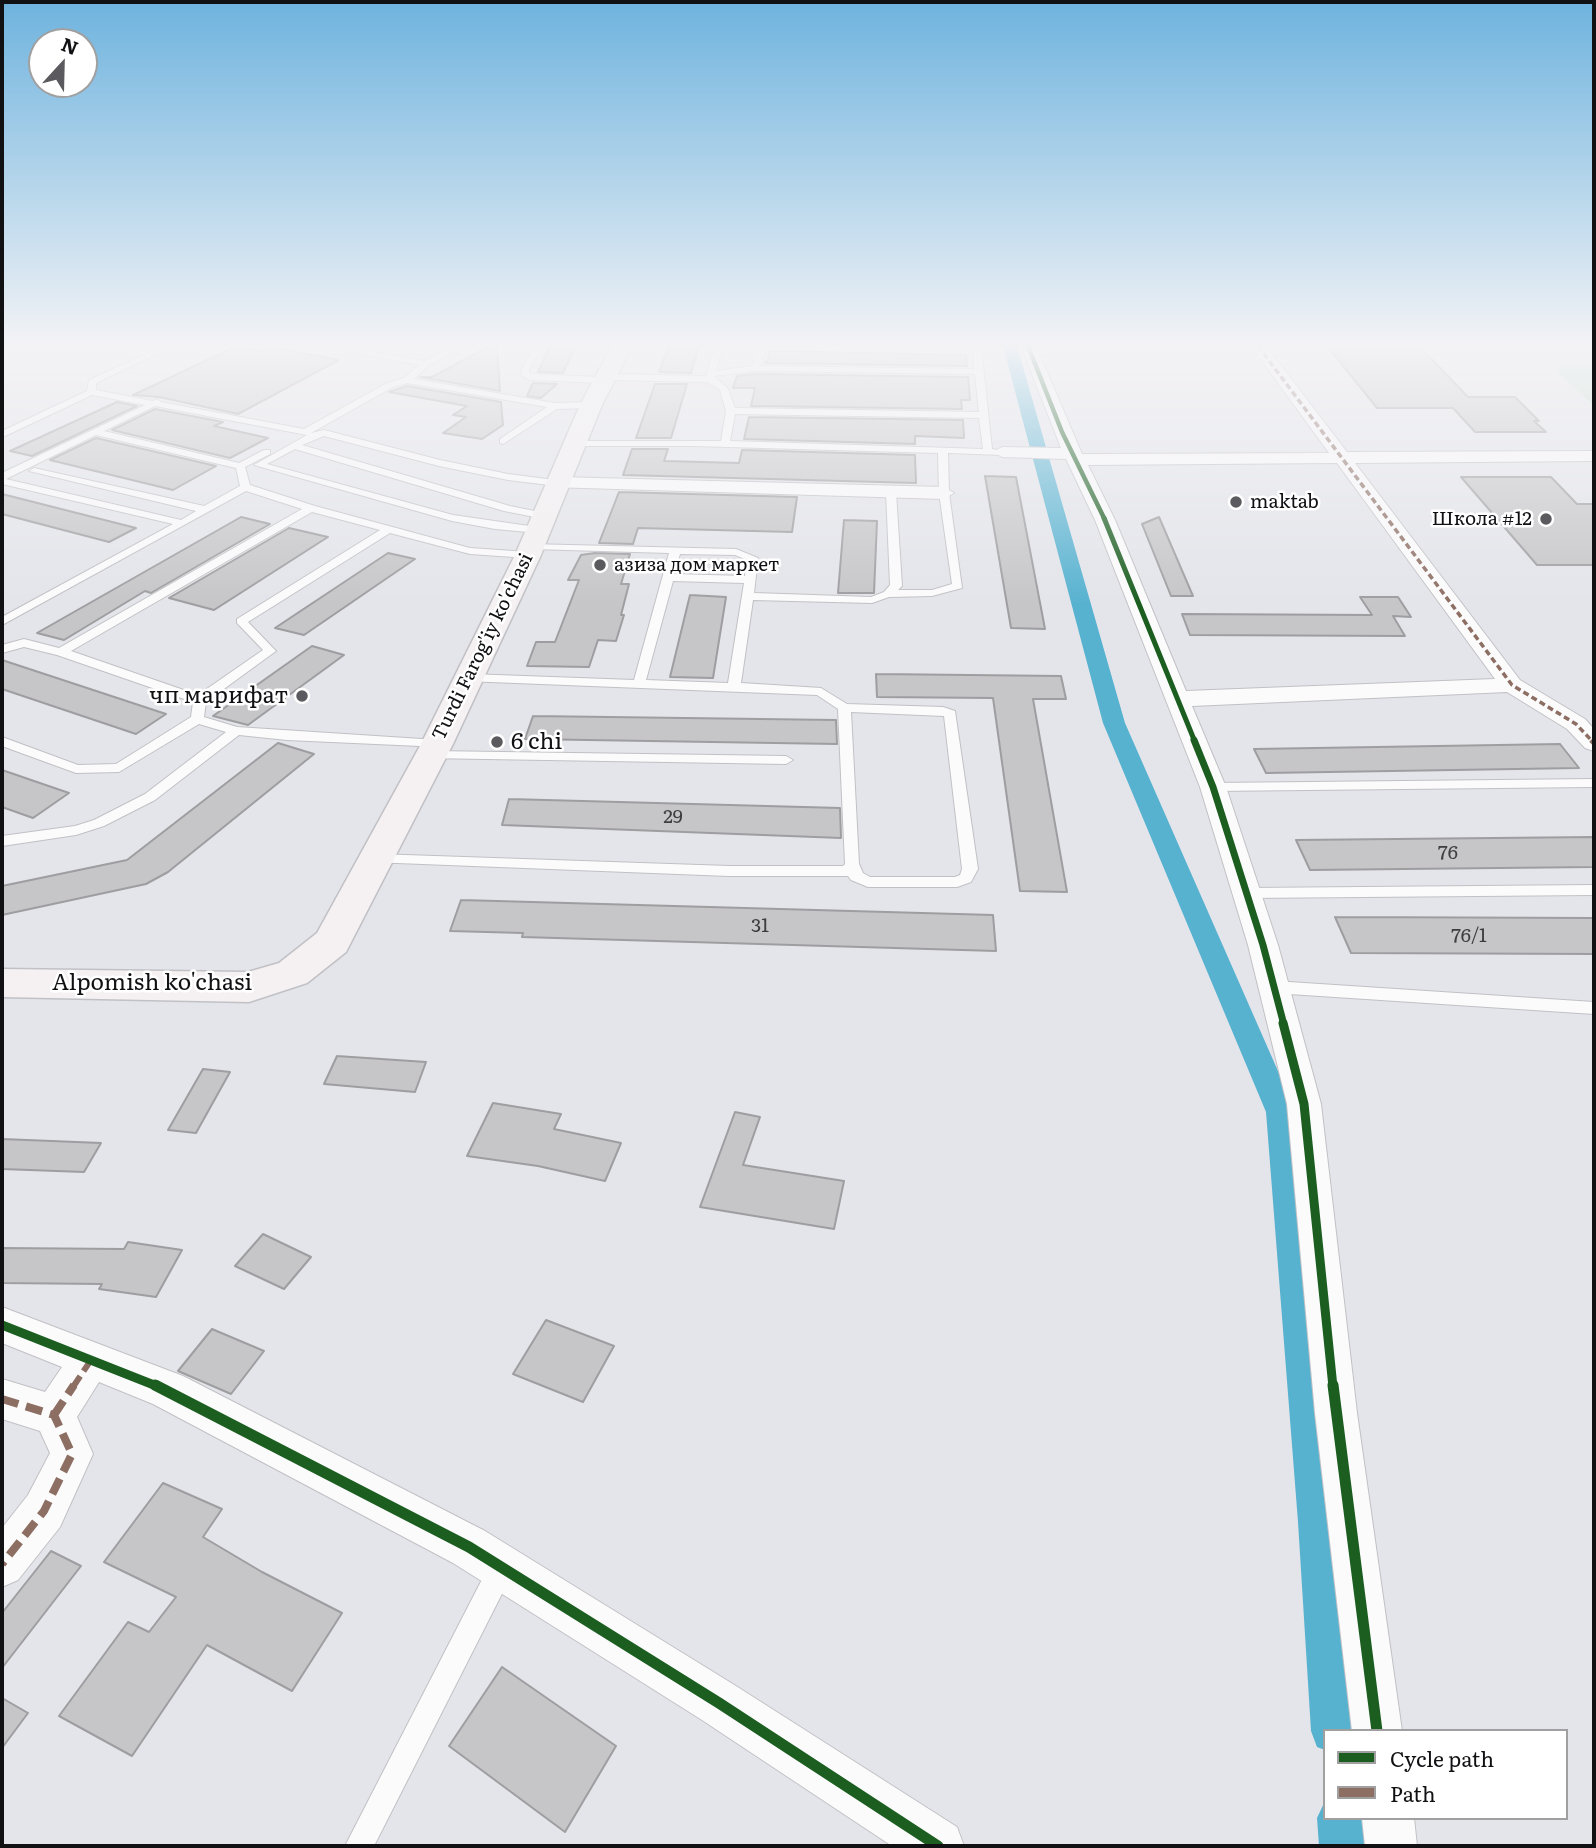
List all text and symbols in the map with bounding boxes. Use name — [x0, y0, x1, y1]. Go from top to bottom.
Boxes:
north arrow — [28, 28, 98, 98]
text: N — [57, 29, 83, 61]
place label: maktab — [1250, 491, 1319, 513]
marker: maktab — [1228, 494, 1244, 510]
place label: Школа #12 — [1432, 508, 1532, 530]
marker: Школа #12 — [1538, 511, 1554, 527]
street label: Turdi Farog'iy ko'chasi — [428, 550, 538, 744]
place label: азиза дом маркет — [614, 554, 779, 576]
marker: азиза дом маркет — [592, 557, 608, 573]
place label: чп марифат — [149, 682, 288, 710]
marker: чп марифат — [294, 688, 310, 704]
place label: 6 chi — [511, 728, 562, 756]
marker: 6 chi — [489, 734, 505, 750]
house number: 29 — [663, 806, 683, 828]
house number: 76 — [1438, 842, 1458, 864]
house number: 31 — [751, 915, 769, 937]
house number: 76/1 — [1451, 925, 1487, 947]
street label: Alpomish ko'chasi — [52, 969, 252, 997]
legend — [1323, 1729, 1568, 1820]
text: Cycle path — [1390, 1742, 1494, 1773]
text: Path — [1390, 1777, 1436, 1808]

